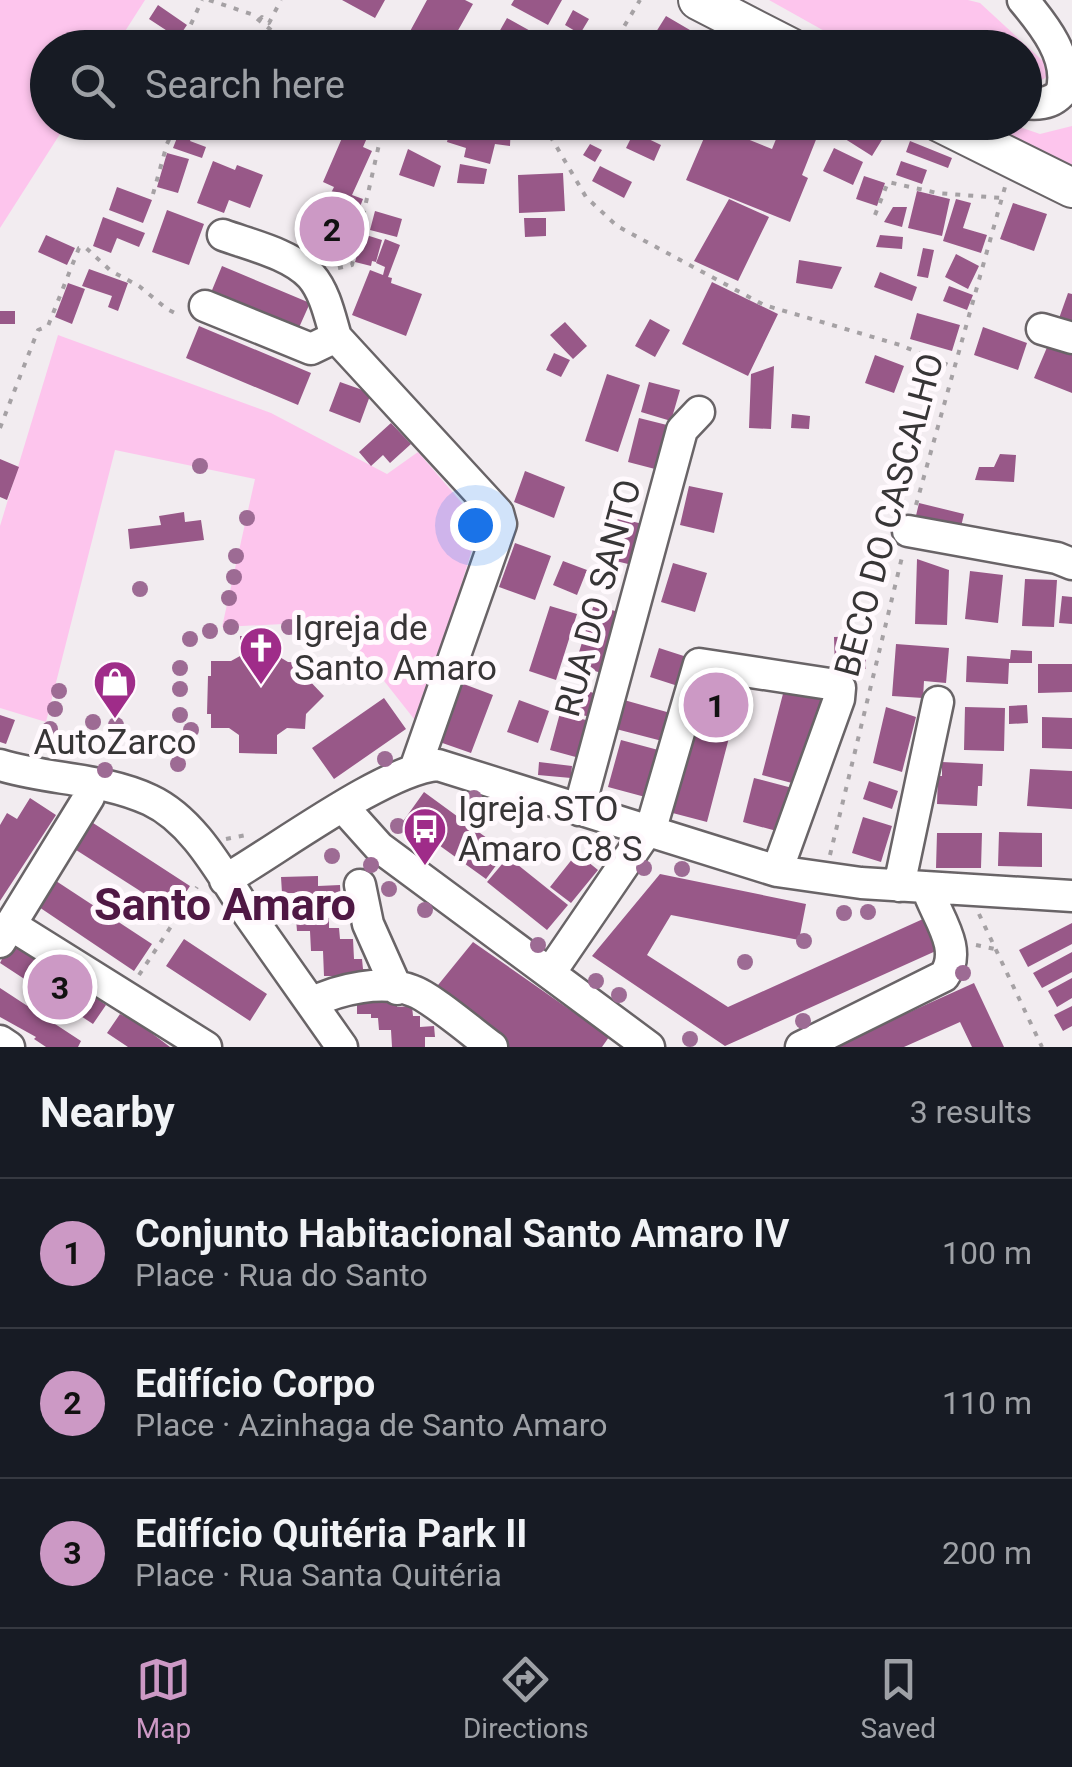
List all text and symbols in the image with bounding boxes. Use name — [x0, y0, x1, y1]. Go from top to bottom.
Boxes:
search box — [30, 30, 1042, 140]
icon: search — [65, 58, 120, 113]
text: Search here — [145, 63, 345, 107]
pin: 2 — [300, 192, 364, 266]
street label: BECO DO CASCALHO — [827, 349, 952, 681]
street label: RUA DO SANTO — [547, 475, 650, 721]
your location — [450, 500, 501, 551]
place label: Igreja de Santo Amaro — [294, 608, 497, 689]
church icon: Igreja de Santo Amaro — [238, 625, 284, 686]
shop icon: AutoZarco — [92, 659, 138, 720]
pin: 1 — [684, 668, 748, 742]
place label: AutoZarco — [34, 722, 196, 763]
place label: Igreja STO Amaro C8 S — [458, 789, 643, 870]
bus stop icon: Igreja STO Amaro C8 S — [402, 806, 448, 867]
district label: Santo Amaro — [94, 878, 356, 931]
pin: 3 — [28, 950, 92, 1024]
text: Nearby — [40, 1088, 175, 1137]
text: 3 results — [910, 1093, 1032, 1131]
text: Conjunto Habitacional Santo Amaro IV — [135, 1212, 789, 1256]
text: 1 — [63, 1234, 82, 1272]
text: 100 m — [942, 1234, 1032, 1272]
text: Place · Rua do Santo — [135, 1256, 428, 1294]
text: Edifício Corpo — [135, 1362, 375, 1406]
text: 2 — [63, 1384, 82, 1422]
text: 110 m — [942, 1384, 1032, 1422]
text: Place · Azinhaga de Santo Amaro — [135, 1406, 608, 1444]
text: Edifício Quitéria Park II — [135, 1512, 527, 1556]
text: 3 — [63, 1534, 82, 1572]
text: 200 m — [942, 1534, 1032, 1572]
text: Place · Rua Santa Quitéria — [135, 1556, 502, 1594]
tab: Map — [136, 1652, 191, 1745]
tab: Directions — [463, 1652, 589, 1745]
tab: Saved — [860, 1652, 936, 1745]

